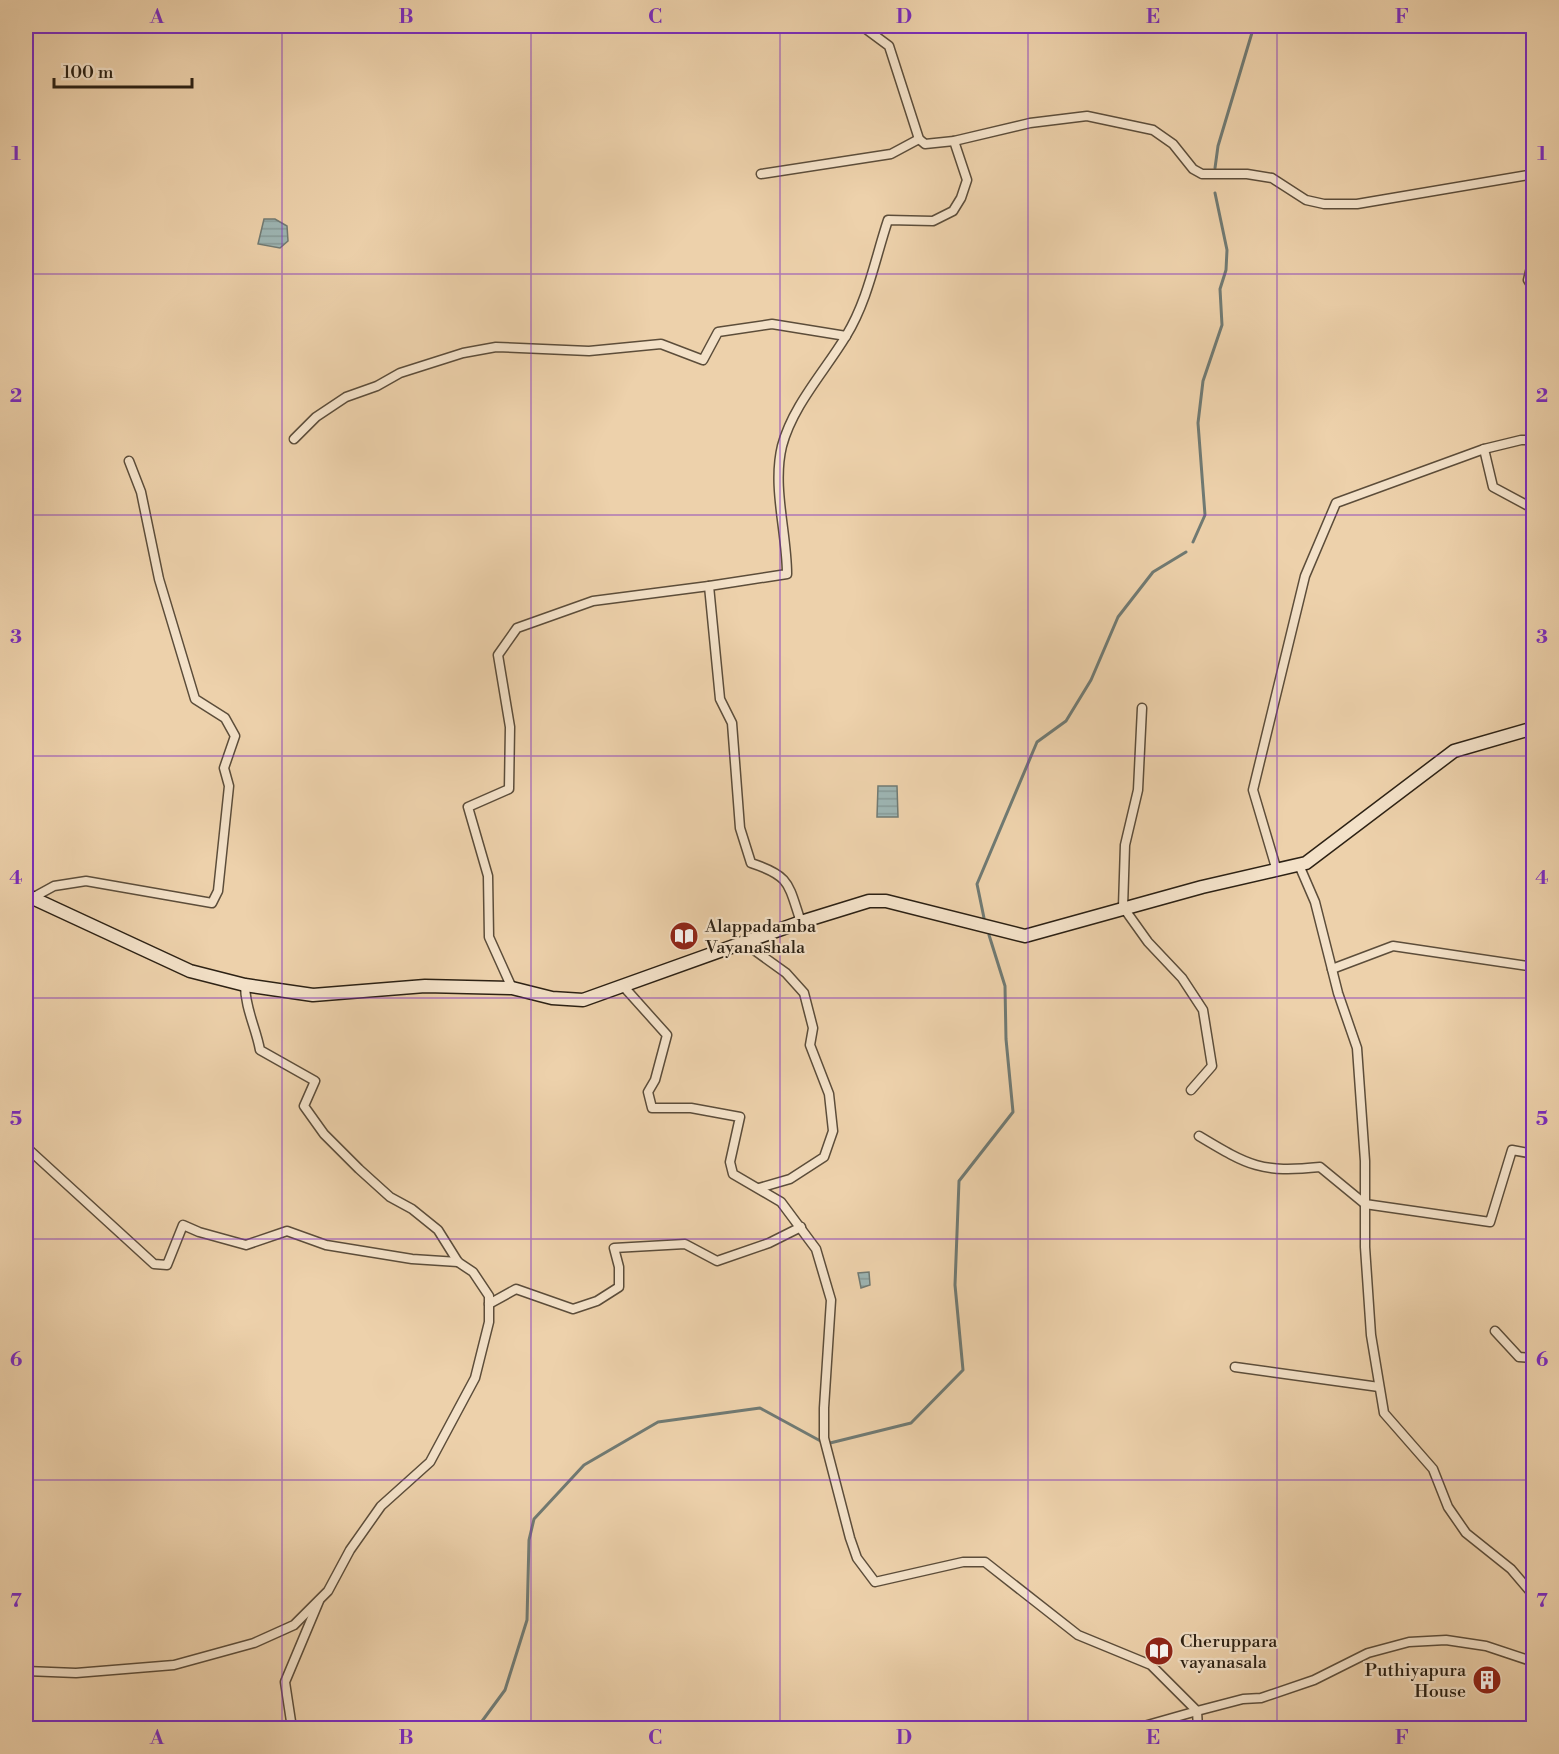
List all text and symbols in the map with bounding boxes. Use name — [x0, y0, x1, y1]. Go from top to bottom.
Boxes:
text: A — [149, 5, 165, 30]
text: B — [398, 5, 414, 30]
text: C — [648, 5, 662, 30]
text: D — [896, 5, 912, 30]
text: E — [1146, 5, 1160, 30]
text: F — [1395, 5, 1409, 30]
scale bar — [54, 51, 192, 89]
text: 100 m — [63, 61, 114, 84]
text: 1 — [11, 142, 21, 167]
text: 1 — [1537, 142, 1547, 167]
text: 2 — [10, 384, 22, 409]
text: 2 — [1536, 384, 1548, 409]
text: 3 — [10, 625, 22, 650]
text: 3 — [1536, 625, 1548, 650]
text: 4 — [9, 866, 23, 891]
text: 4 — [1535, 866, 1549, 891]
place label: Alappadamba Vayanashala — [704, 915, 817, 959]
library icon: Alappadamba Vayanashala — [668, 920, 700, 952]
text: 5 — [10, 1107, 22, 1132]
text: 5 — [1536, 1107, 1548, 1132]
text: 6 — [10, 1348, 23, 1373]
text: 6 — [1536, 1348, 1549, 1373]
text: 7 — [10, 1589, 22, 1614]
text: 7 — [1536, 1589, 1548, 1614]
place label: Cheruppara vayanasala — [1179, 1630, 1278, 1674]
library icon: Cheruppara vayanasala — [1143, 1635, 1175, 1667]
place label: Puthiyapura House — [1365, 1659, 1467, 1703]
building icon: Puthiyapura House — [1471, 1664, 1503, 1696]
text: A — [149, 1726, 165, 1751]
text: B — [398, 1726, 414, 1751]
text: C — [648, 1726, 662, 1751]
text: D — [896, 1726, 912, 1751]
text: E — [1146, 1726, 1160, 1751]
text: F — [1395, 1726, 1409, 1751]

